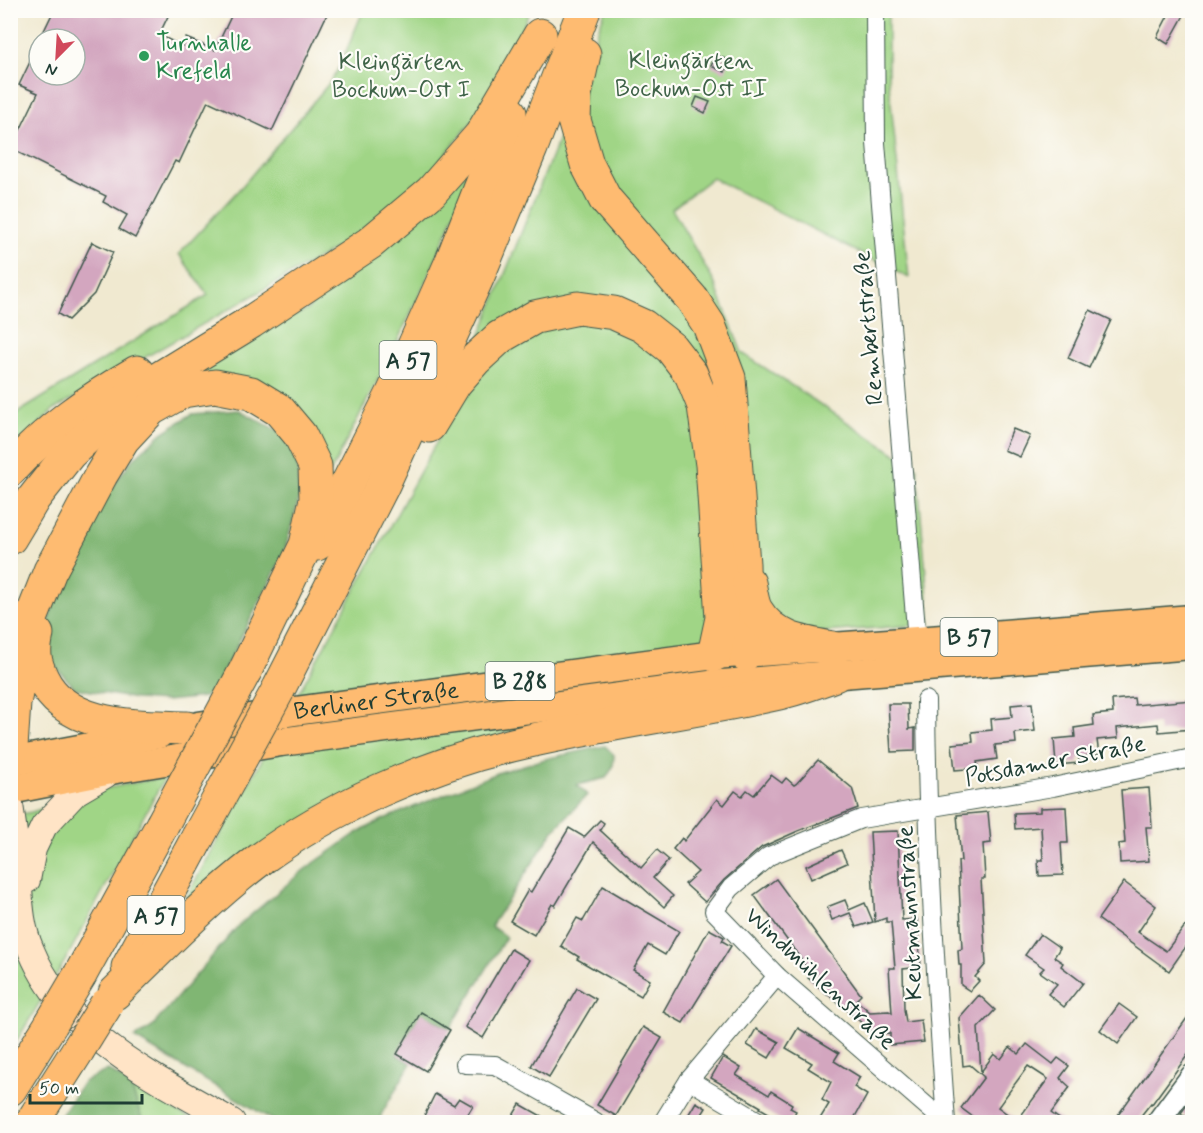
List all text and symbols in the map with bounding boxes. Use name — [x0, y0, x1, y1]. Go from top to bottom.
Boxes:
north arrow — [27, 27, 87, 87]
place label: Turnhalle Krefeld — [156, 28, 252, 87]
park label: Kleingärten Bockum-Ost II — [615, 46, 767, 105]
park label: Kleingärten Bockum-Ost I — [332, 47, 470, 106]
marker: Turnhalle Krefeld — [137, 49, 151, 63]
text: N — [42, 58, 61, 81]
street label: Rembertstraße — [847, 249, 892, 406]
road number: A 57 — [380, 341, 436, 379]
road number: B 57 — [940, 618, 998, 656]
road number: B 288 — [486, 662, 554, 700]
street label: Berliner Straße — [292, 675, 461, 728]
street label: Potsdamer Straße — [962, 729, 1148, 794]
street label: Keutmannstraße — [890, 825, 931, 1001]
road number: A 57 — [128, 896, 184, 934]
street label: Windmühlenstraße — [738, 901, 902, 1057]
scale bar — [30, 1067, 142, 1105]
text: 50 m — [39, 1077, 79, 1101]

